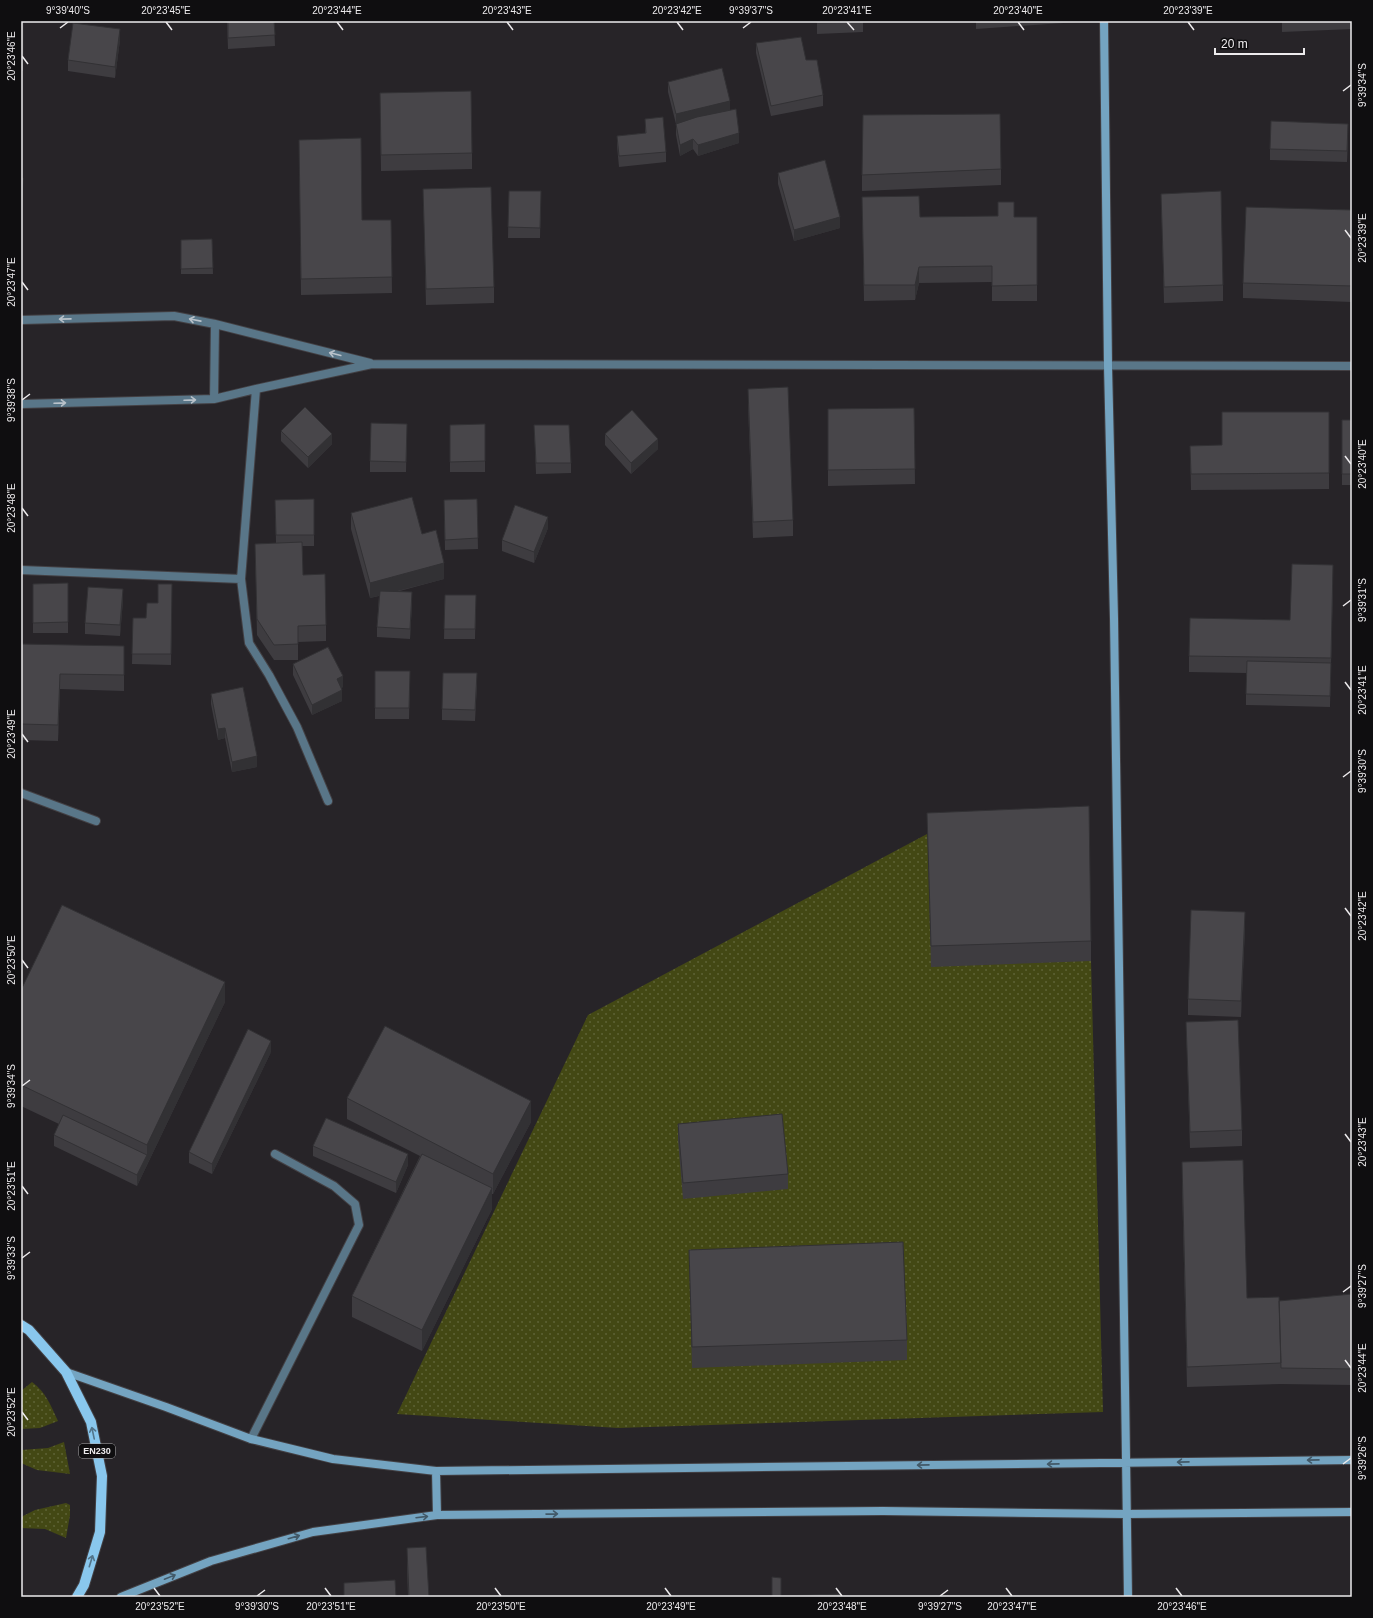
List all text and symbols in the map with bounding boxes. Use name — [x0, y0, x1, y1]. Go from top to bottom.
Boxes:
text: 9°39'40"S — [46, 5, 90, 16]
text: 20°23'45"E — [141, 5, 191, 16]
text: 20°23'44"E — [312, 5, 362, 16]
text: 20°23'43"E — [482, 5, 532, 16]
text: 20°23'42"E — [652, 5, 702, 16]
text: 9°39'37"S — [729, 5, 773, 16]
text: 20°23'41"E — [822, 5, 872, 16]
text: 20°23'40"E — [993, 5, 1043, 16]
text: 20°23'39"E — [1163, 5, 1213, 16]
scale bar — [1215, 30, 1304, 56]
text: 20°23'46"E — [6, 31, 17, 81]
text: 20 m — [1221, 37, 1248, 51]
text: 9°39'34"S — [1357, 63, 1368, 107]
text: 20°23'39"E — [1357, 213, 1368, 263]
text: 20°23'47"E — [6, 257, 17, 307]
one-way arrow — [59, 315, 72, 323]
one-way arrow — [189, 315, 202, 323]
one-way arrow — [328, 350, 341, 357]
text: 9°39'38"S — [6, 378, 17, 422]
one-way arrow — [183, 396, 196, 404]
one-way arrow — [53, 400, 66, 407]
text: 20°23'40"E — [1357, 439, 1368, 489]
text: 20°23'48"E — [6, 483, 17, 533]
text: 9°39'31"S — [1357, 578, 1368, 622]
text: 20°23'41"E — [1357, 665, 1368, 715]
text: 20°23'49"E — [6, 709, 17, 759]
text: 9°39'30"S — [1357, 749, 1368, 793]
text: 20°23'42"E — [1357, 891, 1368, 941]
text: 20°23'50"E — [6, 935, 17, 985]
text: 9°39'34"S — [6, 1064, 17, 1108]
text: 20°23'43"E — [1357, 1117, 1368, 1167]
text: 20°23'51"E — [6, 1161, 17, 1211]
text: 9°39'33"S — [6, 1236, 17, 1280]
text: 9°39'27"S — [1357, 1264, 1368, 1308]
text: 20°23'44"E — [1357, 1343, 1368, 1393]
text: 20°23'52"E — [6, 1387, 17, 1437]
one-way arrow — [89, 1427, 97, 1440]
text: 9°39'26"S — [1357, 1436, 1368, 1480]
road number: EN230 — [79, 1444, 115, 1458]
one-way arrow — [1307, 1456, 1320, 1464]
one-way arrow — [1177, 1458, 1190, 1466]
one-way arrow — [1047, 1460, 1060, 1468]
one-way arrow — [917, 1461, 930, 1469]
one-way arrow — [545, 1510, 558, 1518]
one-way arrow — [415, 1513, 428, 1521]
one-way arrow — [287, 1533, 300, 1540]
one-way arrow — [88, 1555, 95, 1568]
one-way arrow — [164, 1573, 176, 1581]
text: 20°23'52"E — [135, 1601, 185, 1612]
text: 9°39'30"S — [235, 1601, 279, 1612]
text: 20°23'51"E — [306, 1601, 356, 1612]
text: 20°23'50"E — [476, 1601, 526, 1612]
text: 20°23'49"E — [646, 1601, 696, 1612]
text: 20°23'48"E — [817, 1601, 867, 1612]
text: 9°39'27"S — [918, 1601, 962, 1612]
text: 20°23'47"E — [987, 1601, 1037, 1612]
text: 20°23'46"E — [1157, 1601, 1207, 1612]

